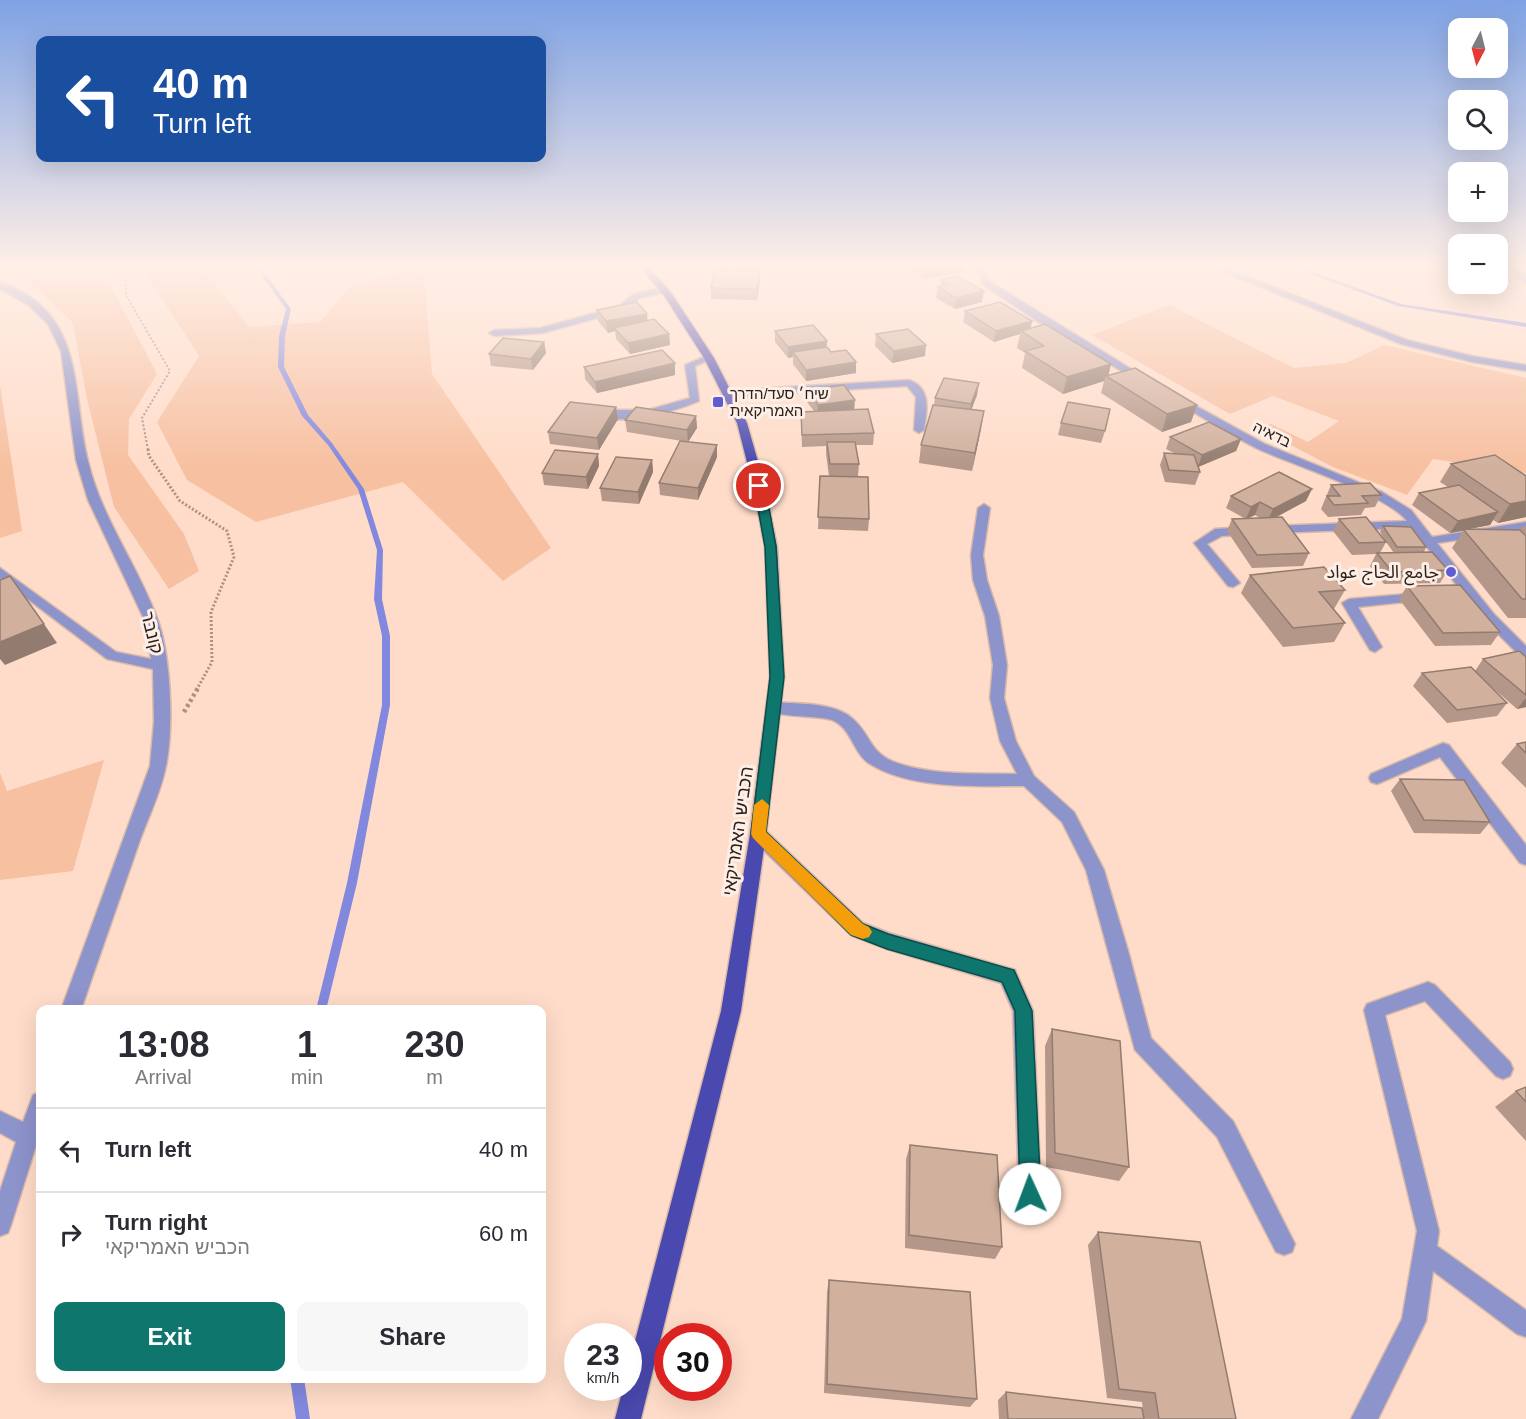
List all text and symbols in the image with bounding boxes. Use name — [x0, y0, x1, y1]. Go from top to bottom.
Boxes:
north arrow — [1448, 18, 1508, 78]
map controls — [1448, 18, 1508, 294]
icon: left — [54, 60, 132, 138]
text: 40 m — [153, 60, 249, 107]
button: search — [1448, 90, 1508, 150]
text: Turn left — [153, 109, 251, 139]
button: + — [1448, 162, 1508, 222]
button: − — [1448, 234, 1508, 294]
place label: שיח׳ סעד/הדרך האמריקאית — [730, 385, 829, 419]
marker: שיח׳ סעד/הדרך האמריקאית — [711, 395, 725, 409]
street label: בדאיה — [1250, 418, 1294, 450]
pin — [733, 460, 784, 511]
icon: arrive — [742, 469, 775, 502]
place label: جامع الحاج عواد — [1327, 562, 1439, 586]
marker: جامع الحاج عواد — [1444, 565, 1458, 579]
street label: קונבר — [137, 610, 167, 656]
street label: הכביש האמריקאי — [719, 765, 757, 897]
text: 13:08 — [117, 1024, 209, 1065]
text: 1 — [297, 1024, 317, 1065]
text: 230 — [404, 1024, 465, 1065]
text: Arrival — [135, 1066, 192, 1088]
text: min — [291, 1066, 323, 1088]
text: m — [426, 1066, 443, 1088]
icon: left — [54, 1134, 87, 1167]
text: Turn left — [105, 1137, 191, 1162]
text: 40 m — [479, 1137, 528, 1162]
position arrow — [998, 1162, 1062, 1226]
text: Turn right — [105, 1210, 207, 1235]
icon: right — [54, 1218, 87, 1251]
text: 60 m — [479, 1221, 528, 1246]
text: הכביש האמריקאי — [105, 1236, 250, 1258]
button: Exit — [54, 1302, 285, 1371]
button: Share — [297, 1302, 528, 1371]
speed limit sign: 30 — [654, 1323, 732, 1401]
text: 23 — [586, 1338, 620, 1371]
text: km/h — [587, 1369, 619, 1386]

